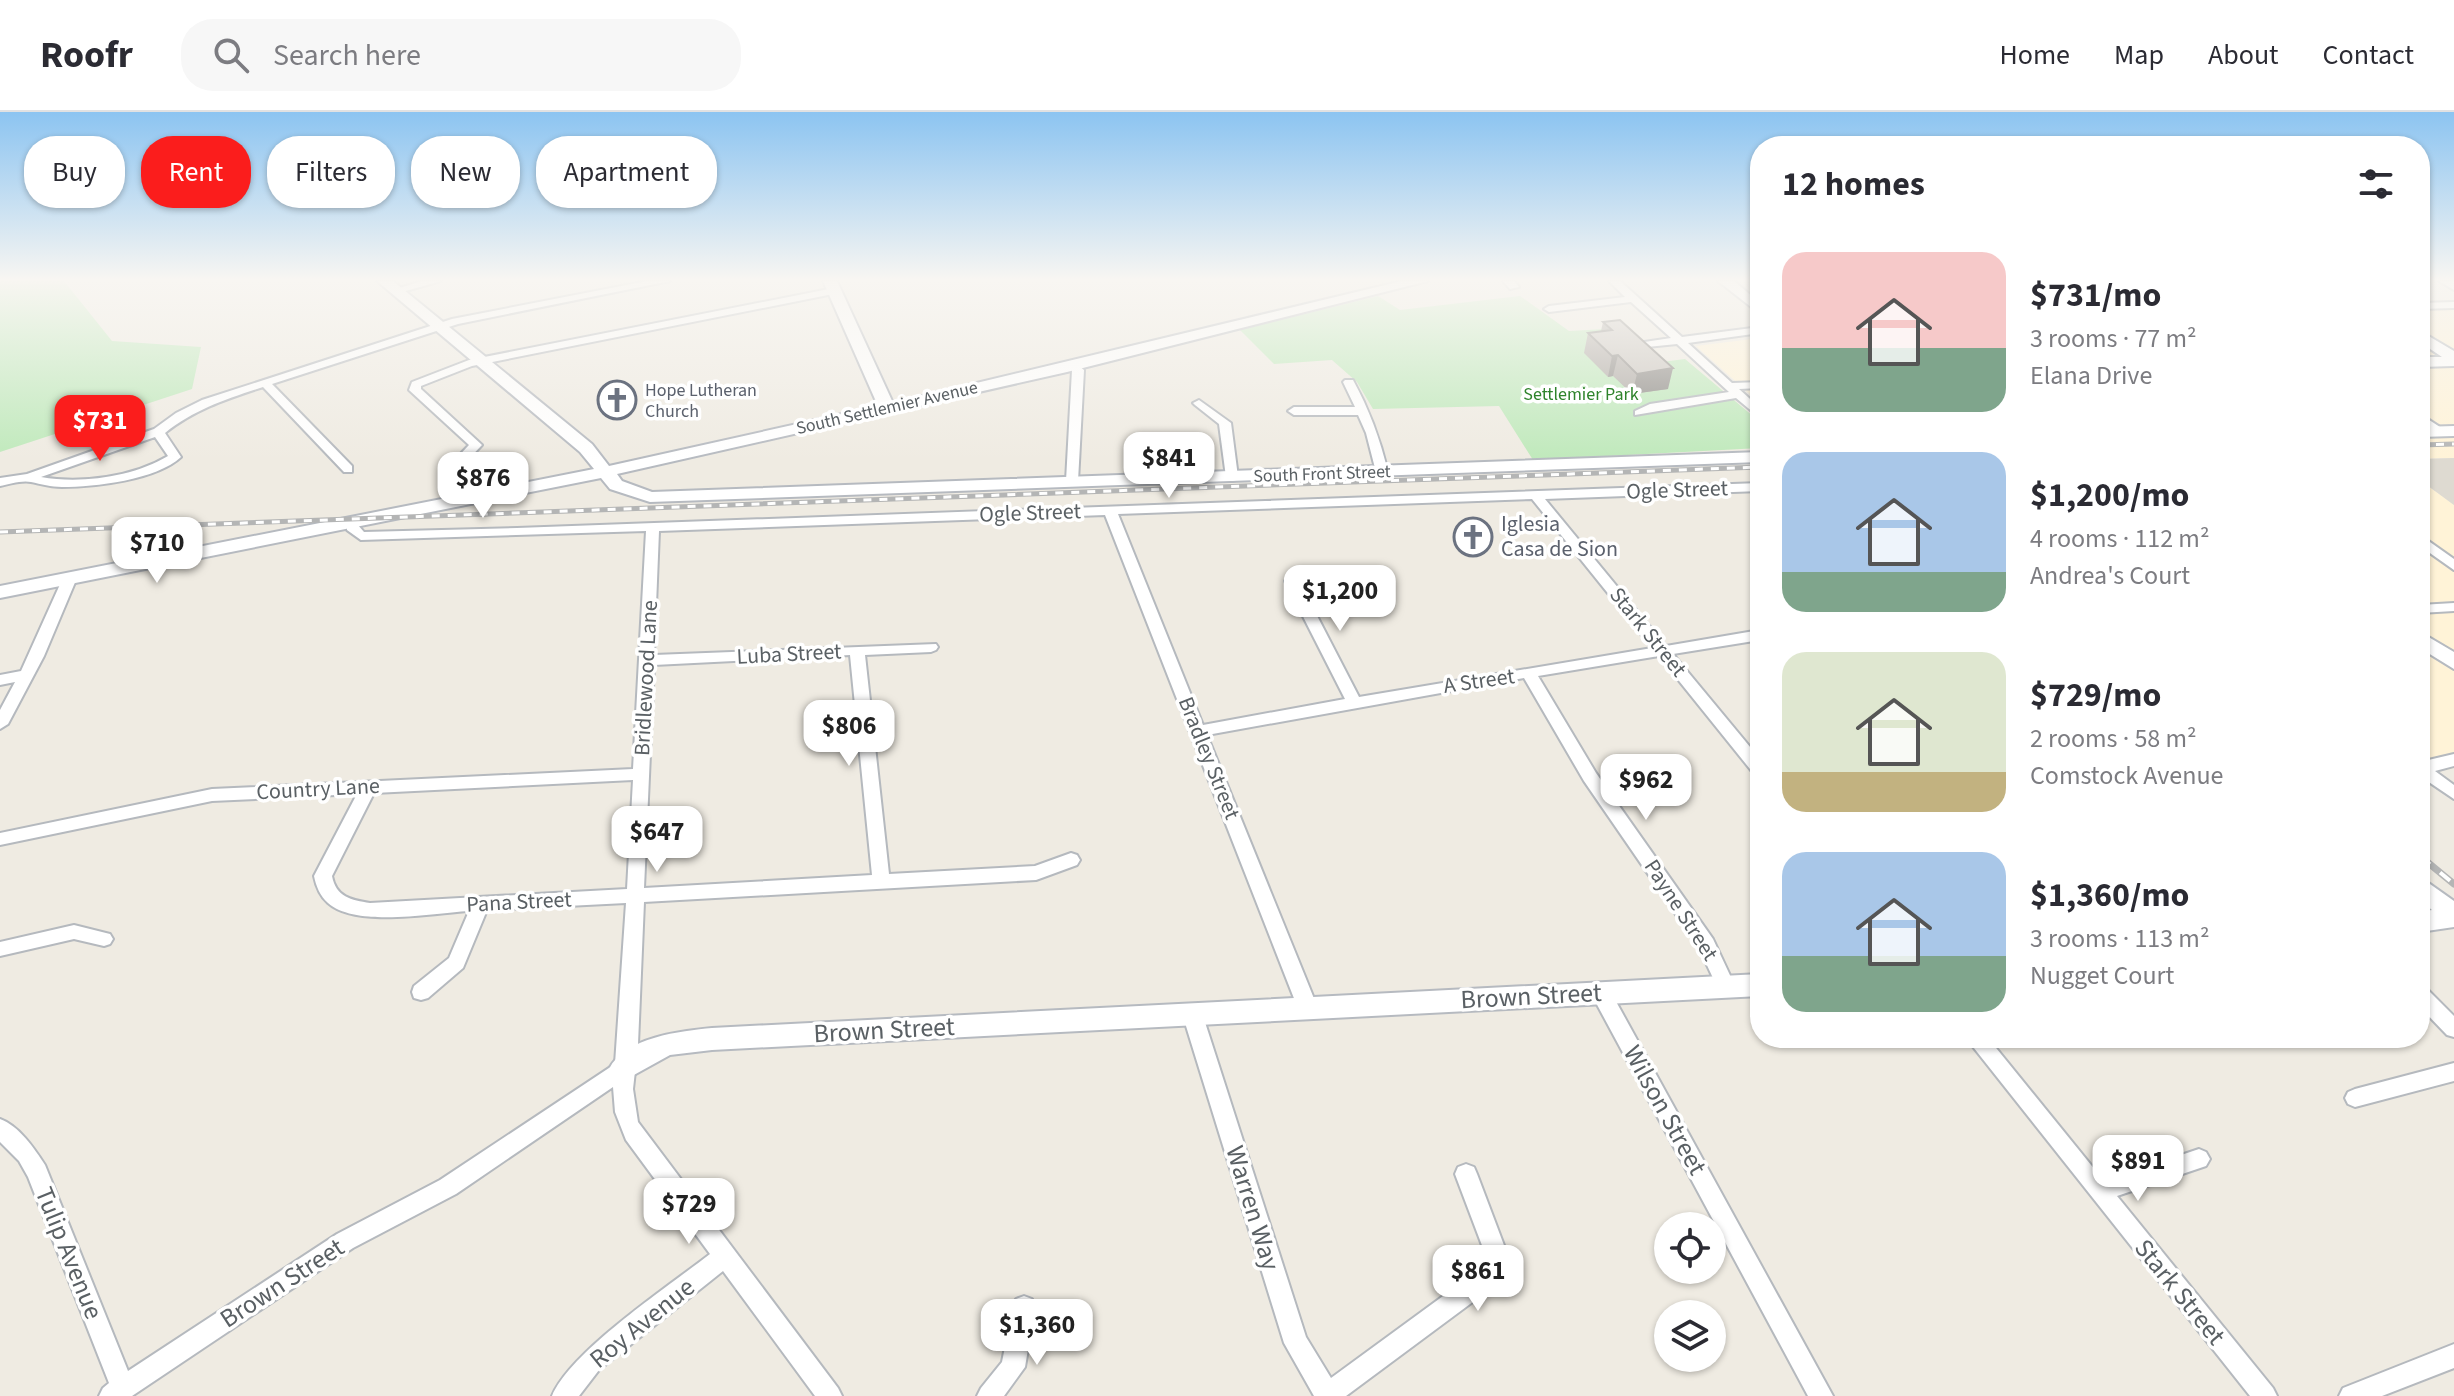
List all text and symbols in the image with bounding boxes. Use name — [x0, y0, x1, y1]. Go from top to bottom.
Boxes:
search box — [181, 19, 741, 91]
text: Roofr — [40, 28, 133, 82]
icon: search — [209, 33, 253, 77]
text: Search here — [273, 34, 421, 77]
text: Home — [1999, 35, 2070, 75]
text: Map — [2114, 35, 2164, 75]
text: About — [2208, 35, 2279, 75]
text: Contact — [2323, 35, 2414, 75]
chip: Buy — [24, 136, 125, 208]
chip: Rent — [141, 136, 251, 208]
chip: Filters — [267, 136, 395, 208]
chip: New — [411, 136, 520, 208]
chip: Apartment — [536, 136, 717, 208]
text: 12 homes — [1782, 160, 1925, 209]
icon: filters — [2354, 162, 2398, 206]
text: $731/mo — [2030, 271, 2161, 320]
icon: home — [1846, 284, 1942, 380]
text: 3 rooms · 77 m² — [2030, 320, 2197, 357]
text: Elana Drive — [2030, 357, 2152, 394]
street label: South Settlemier Avenue — [794, 375, 980, 441]
place label: Hope Lutheran Church — [645, 378, 757, 424]
church icon: Hope Lutheran Church — [596, 379, 638, 421]
park label: Settlemier Park — [1523, 382, 1639, 407]
pin: $731 — [53, 395, 147, 463]
text: $731 — [73, 402, 127, 439]
pin: $841 — [1122, 432, 1216, 500]
text: $841 — [1142, 439, 1196, 476]
pin: $876 — [436, 452, 530, 520]
text: $876 — [456, 459, 510, 496]
street label: South Front Street — [1253, 459, 1391, 489]
text: $1,200/mo — [2030, 471, 2190, 520]
street label: Ogle Street — [1626, 472, 1729, 508]
icon: home — [1846, 484, 1942, 580]
street label: Ogle Street — [979, 495, 1082, 531]
place label: Iglesia Casa de Sion — [1501, 508, 1618, 565]
church icon: Iglesia Casa de Sion — [1452, 516, 1494, 558]
pin: $710 — [110, 517, 204, 585]
text: 4 rooms · 112 m² — [2030, 520, 2209, 557]
text: $710 — [130, 524, 184, 561]
text: Andrea's Court — [2030, 557, 2190, 594]
pin: $1,200 — [1275, 565, 1405, 633]
text: $1,200 — [1302, 572, 1378, 609]
street label: Stark Street — [1602, 580, 1695, 684]
street label: Bridlewood Lane — [626, 599, 666, 757]
street label: Luba Street — [736, 635, 843, 673]
street label: A Street — [1441, 660, 1517, 702]
text: $729/mo — [2030, 671, 2161, 720]
icon: home — [1846, 684, 1942, 780]
street label: Bradley Street — [1170, 692, 1248, 825]
pin: $806 — [802, 700, 896, 768]
text: $806 — [822, 707, 876, 744]
text: 2 rooms · 58 m² — [2030, 720, 2197, 757]
pin: $962 — [1599, 754, 1693, 822]
text: Comstock Avenue — [2030, 757, 2223, 794]
text: $962 — [1619, 761, 1673, 798]
street label: Country Lane — [255, 770, 381, 808]
pin: $647 — [610, 806, 704, 874]
text: $647 — [630, 813, 684, 850]
street label: Payne Street — [1636, 853, 1726, 968]
text: $1,360/mo — [2030, 871, 2190, 920]
street label: Pana Street — [466, 883, 573, 921]
icon: home — [1846, 884, 1942, 980]
text: 3 rooms · 113 m² — [2030, 920, 2209, 957]
text: Nugget Court — [2030, 957, 2174, 994]
street label: Brown Street — [1459, 974, 1603, 1018]
street label: Brown Street — [812, 1008, 956, 1052]
street label: Wilson Street — [1614, 1038, 1716, 1182]
pin: $891 — [2091, 1135, 2185, 1203]
street label: Warren Way — [1217, 1141, 1289, 1275]
text: $891 — [2111, 1142, 2165, 1179]
pin: $729 — [642, 1178, 736, 1246]
street label: Tulip Avenue — [26, 1181, 112, 1325]
text: $729 — [662, 1185, 716, 1222]
map controls — [1654, 1212, 1726, 1372]
button: locate — [1654, 1212, 1726, 1284]
street label: Brown Street — [213, 1229, 352, 1337]
street label: Stark Street — [2126, 1231, 2234, 1353]
pin: $861 — [1431, 1245, 1525, 1313]
text: $861 — [1451, 1252, 1505, 1289]
street label: Roy Avenue — [581, 1269, 703, 1377]
pin: $1,360 — [972, 1299, 1102, 1367]
button: layers — [1654, 1300, 1726, 1372]
text: $1,360 — [999, 1306, 1075, 1343]

